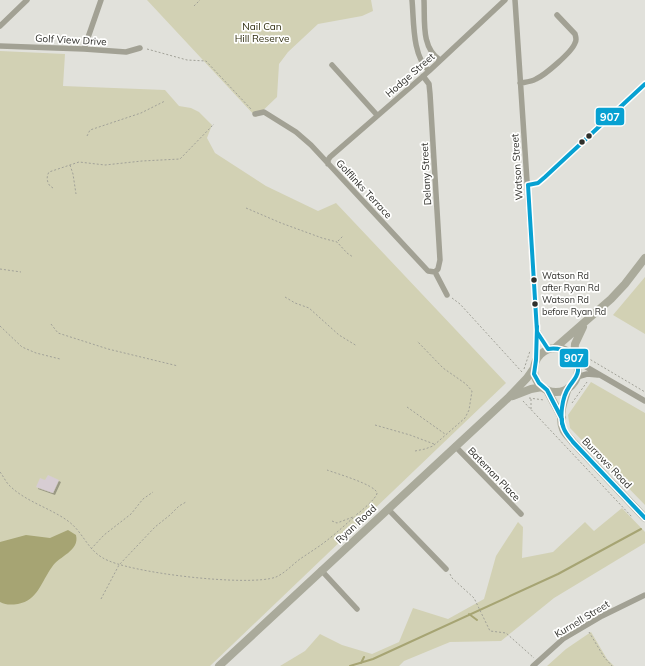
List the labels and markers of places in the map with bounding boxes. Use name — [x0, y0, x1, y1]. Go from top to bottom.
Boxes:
unlabelled marker — [584, 131, 594, 141]
unlabelled marker — [577, 137, 587, 147]
place label: Watson Rd after Ryan Rd — [542, 270, 599, 294]
marker: Watson Rd after Ryan Rd — [529, 275, 539, 285]
place label: Watson Rd before Ryan Rd — [542, 294, 606, 318]
marker: Watson Rd before Ryan Rd — [530, 299, 540, 309]

